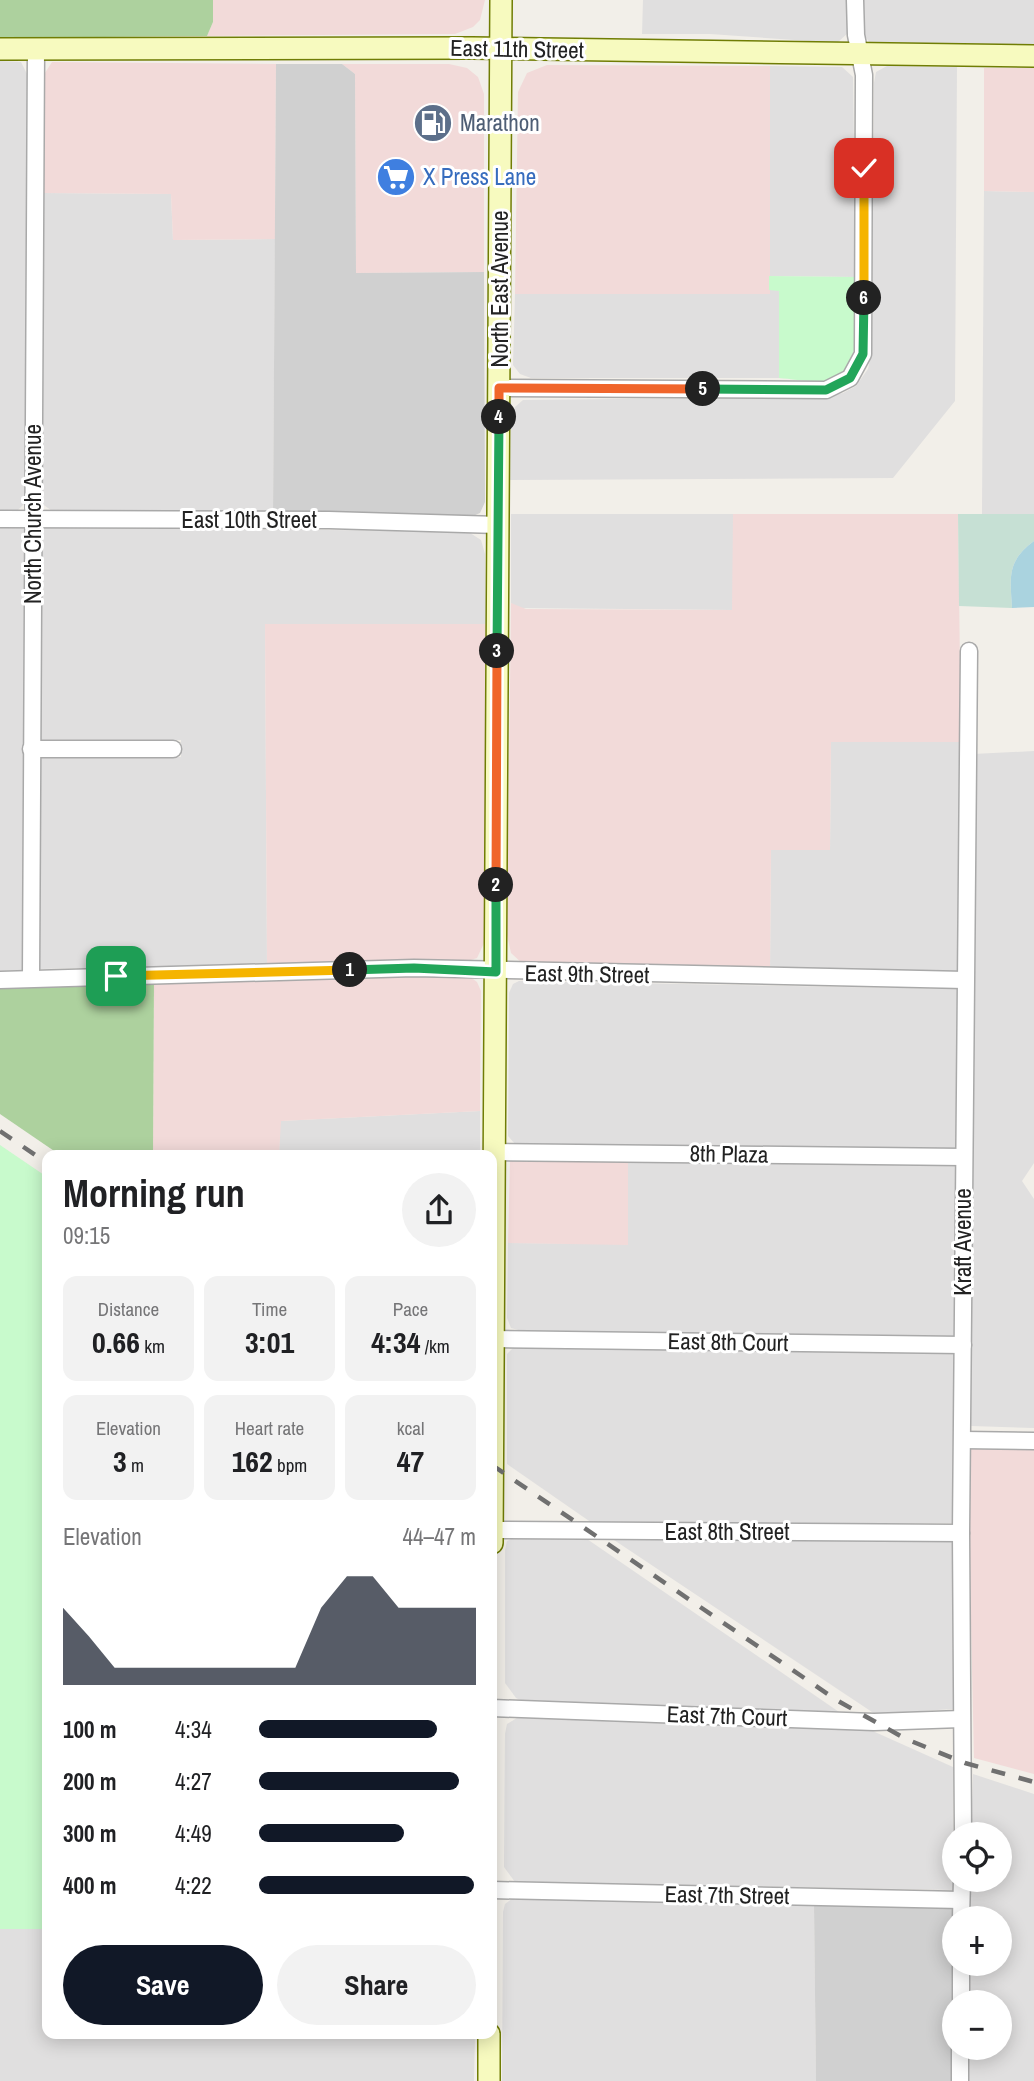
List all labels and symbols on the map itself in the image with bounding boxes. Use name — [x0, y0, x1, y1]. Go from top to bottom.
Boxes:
street label: East 11th Street — [450, 32, 584, 65]
fuel station icon: Marathon — [412, 102, 454, 144]
place label: Marathon — [460, 107, 540, 138]
pin — [834, 138, 894, 198]
supermarket icon: X Press Lane — [375, 156, 417, 198]
place label: X Press Lane — [423, 161, 536, 192]
street label: North East Avenue — [484, 211, 515, 367]
pin: 6 — [846, 280, 882, 316]
pin: 5 — [686, 372, 720, 406]
pin: 4 — [482, 400, 516, 434]
street label: North Church Avenue — [17, 424, 48, 604]
street label: East 10th Street — [181, 504, 317, 535]
pin: 3 — [480, 634, 514, 668]
pin: 2 — [478, 868, 514, 903]
pin — [86, 946, 146, 1006]
pin: 1 — [332, 953, 368, 988]
street label: East 9th Street — [524, 957, 650, 990]
street label: 8th Plaza — [689, 1137, 769, 1170]
street label: Kraft Avenue — [947, 1188, 978, 1296]
street label: East 8th Court — [667, 1325, 789, 1358]
street label: East 8th Street — [665, 1516, 789, 1547]
street label: East 7th Court — [666, 1698, 788, 1733]
street label: East 7th Street — [664, 1878, 790, 1911]

